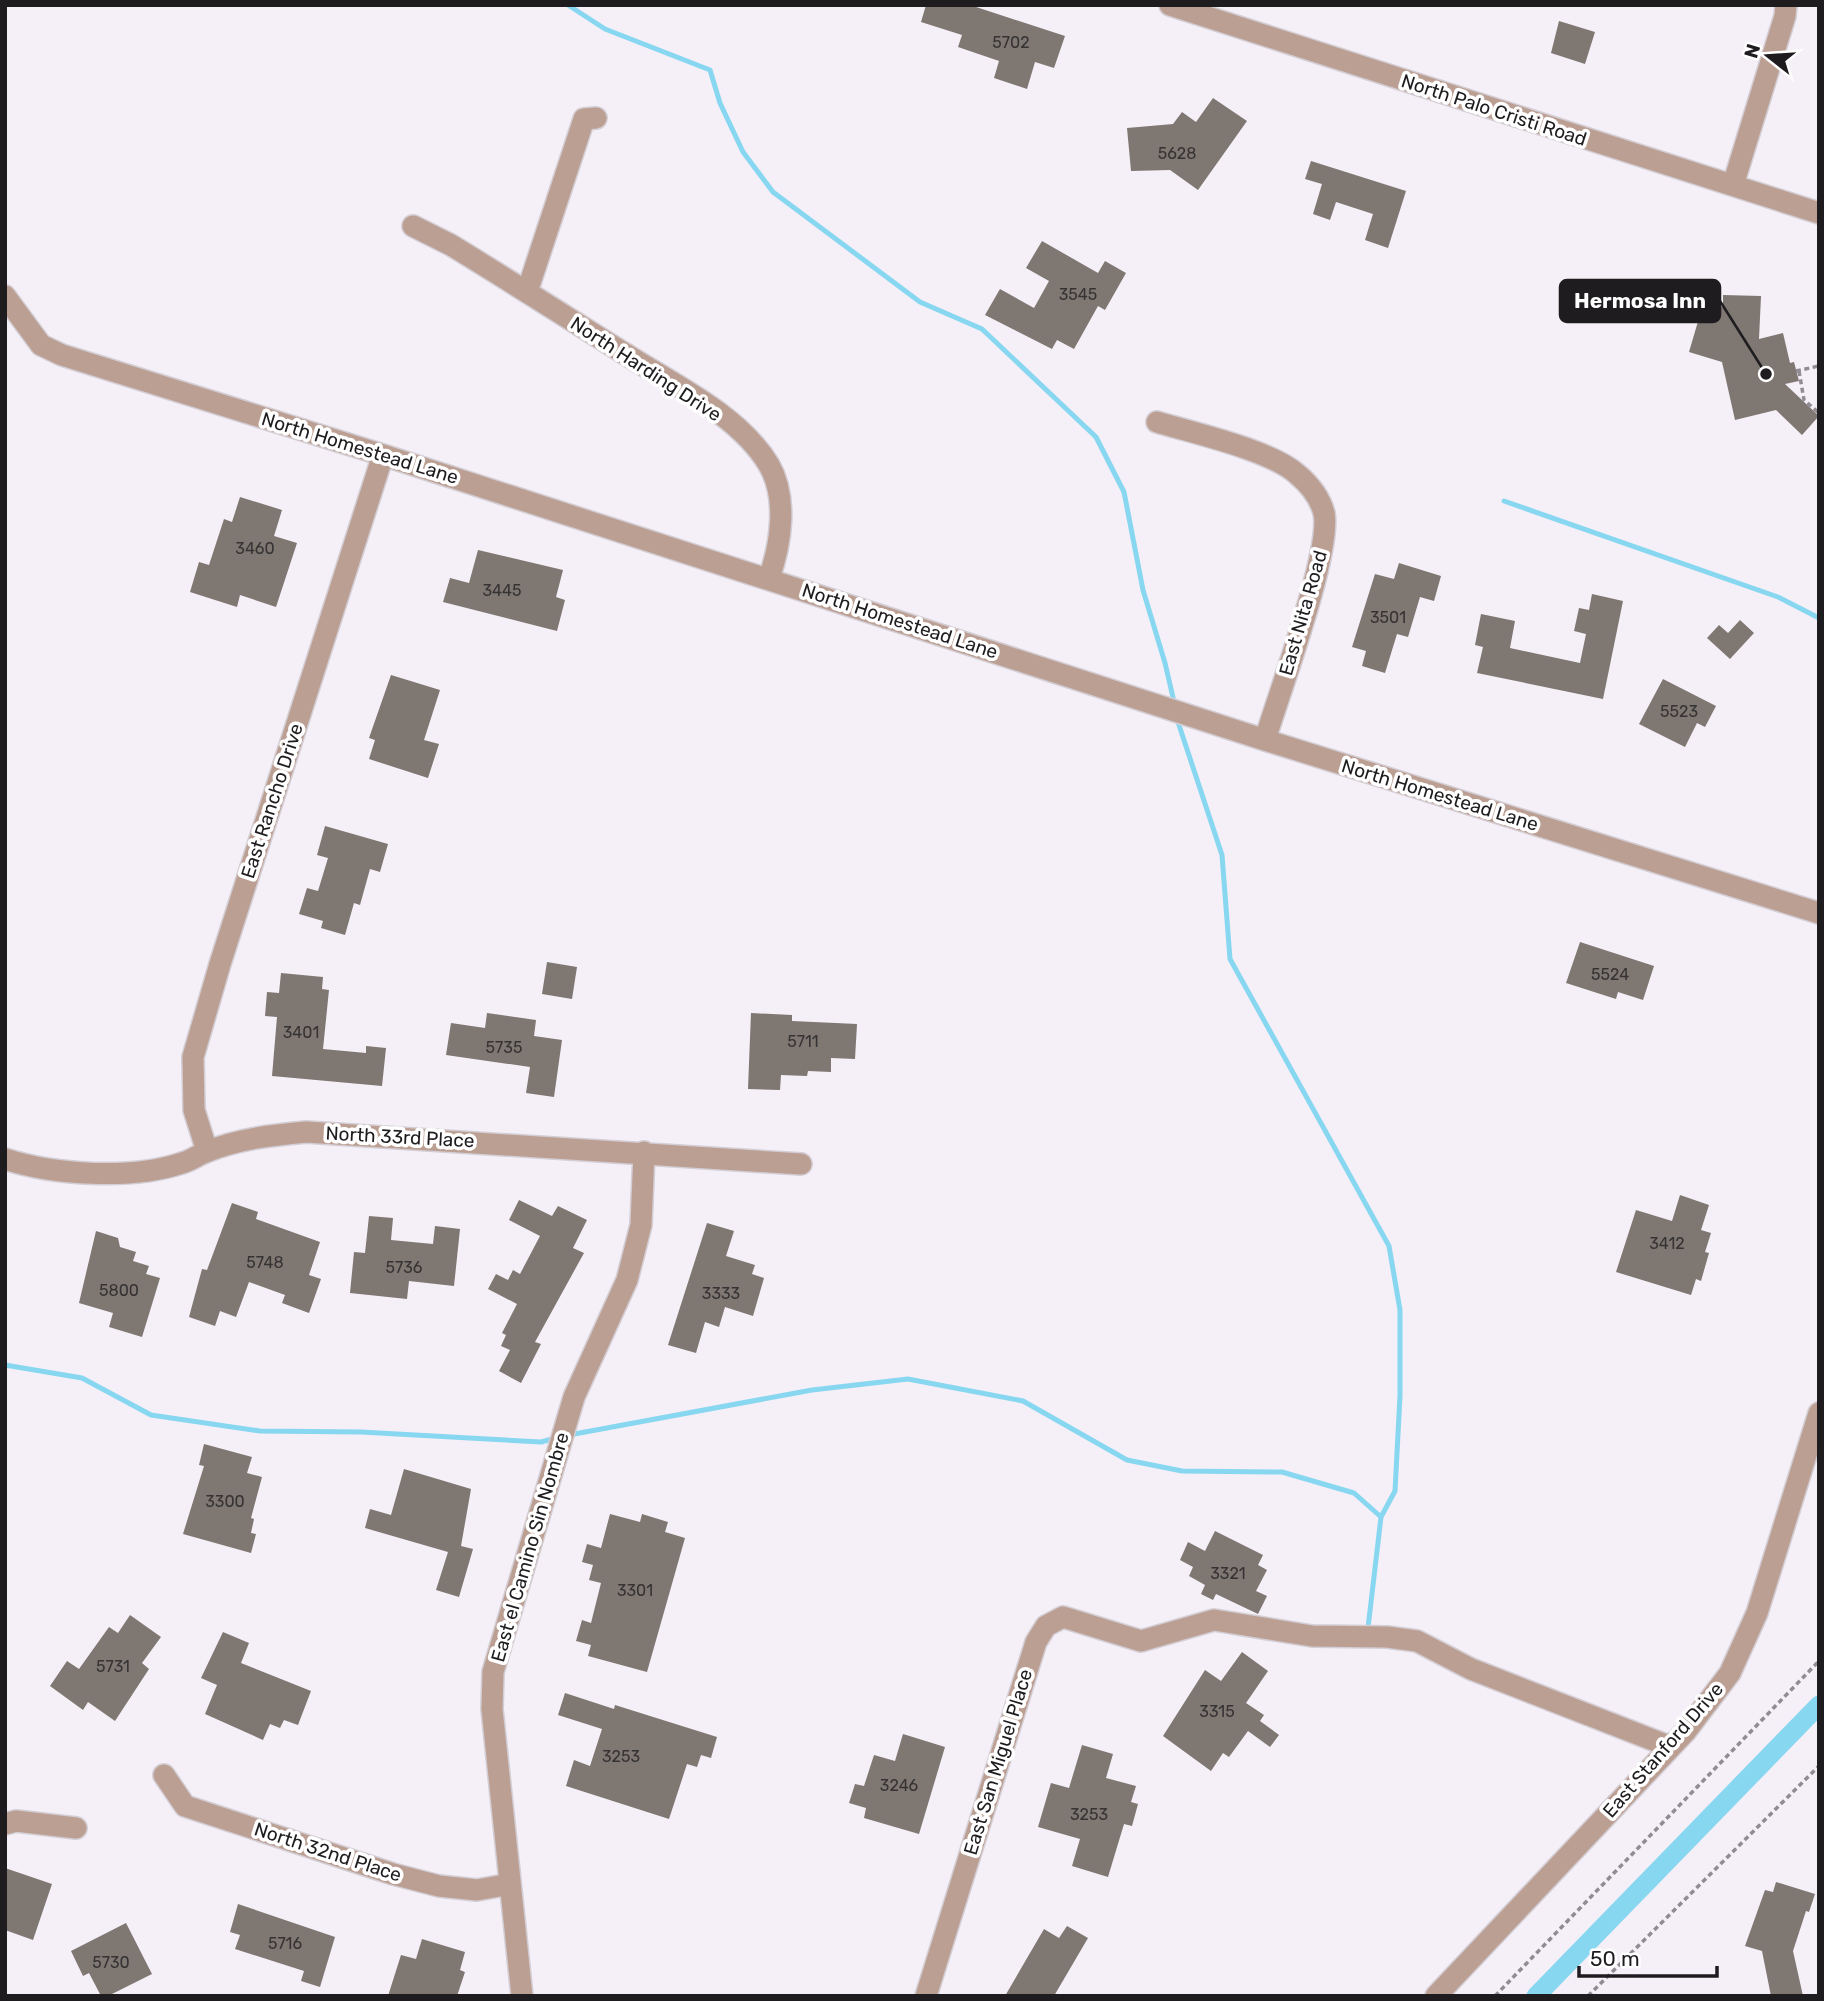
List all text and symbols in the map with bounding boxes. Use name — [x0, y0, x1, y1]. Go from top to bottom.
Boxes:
north arrow — [1733, 21, 1803, 91]
house number: 5702 — [992, 33, 1030, 52]
text: N — [1739, 41, 1765, 61]
street label: North Palo Cristi Road — [1398, 69, 1590, 151]
house number: 5628 — [1158, 144, 1196, 163]
callout: Hermosa Inn — [1560, 280, 1720, 322]
house number: 3545 — [1059, 285, 1097, 304]
text: Hermosa Inn — [1574, 288, 1706, 313]
street label: North Harding Drive — [566, 312, 726, 426]
street label: North Homestead Lane — [259, 407, 461, 489]
house number: 3460 — [235, 539, 275, 558]
street label: East Nita Road — [1274, 548, 1332, 678]
street label: North Homestead Lane — [799, 578, 1001, 664]
house number: 3445 — [483, 581, 522, 600]
house number: 3501 — [1370, 608, 1406, 627]
house number: 5523 — [1660, 702, 1698, 721]
street label: East Rancho Drive — [236, 721, 308, 881]
street label: North Homestead Lane — [1339, 754, 1541, 836]
house number: 5524 — [1591, 965, 1629, 984]
house number: 3401 — [283, 1023, 319, 1042]
house number: 5711 — [787, 1032, 819, 1051]
house number: 5735 — [486, 1038, 522, 1057]
street label: North 33rd Place — [325, 1122, 475, 1152]
house number: 3412 — [1649, 1234, 1685, 1253]
house number: 5748 — [246, 1253, 284, 1272]
house number: 5736 — [386, 1258, 423, 1277]
house number: 5800 — [99, 1281, 139, 1300]
house number: 3333 — [702, 1284, 740, 1303]
street label: East el Camino Sin Nombre — [486, 1429, 574, 1665]
house number: 3300 — [205, 1492, 245, 1511]
house number: 3321 — [1210, 1564, 1246, 1583]
house number: 3301 — [617, 1581, 653, 1600]
house number: 5731 — [96, 1657, 130, 1676]
street label: East San Miguel Place — [959, 1666, 1037, 1858]
street label: East Stanford Drive — [1598, 1678, 1728, 1822]
house number: 3315 — [1199, 1702, 1235, 1721]
house number: 3253 — [602, 1747, 640, 1766]
house number: 3246 — [880, 1776, 919, 1795]
house number: 3253 — [1070, 1805, 1108, 1824]
street label: North 32nd Place — [251, 1817, 405, 1887]
house number: 5716 — [268, 1934, 302, 1953]
scale bar — [1579, 1934, 1717, 1978]
text: 50 m — [1590, 1946, 1640, 1971]
house number: 5730 — [92, 1953, 130, 1972]

